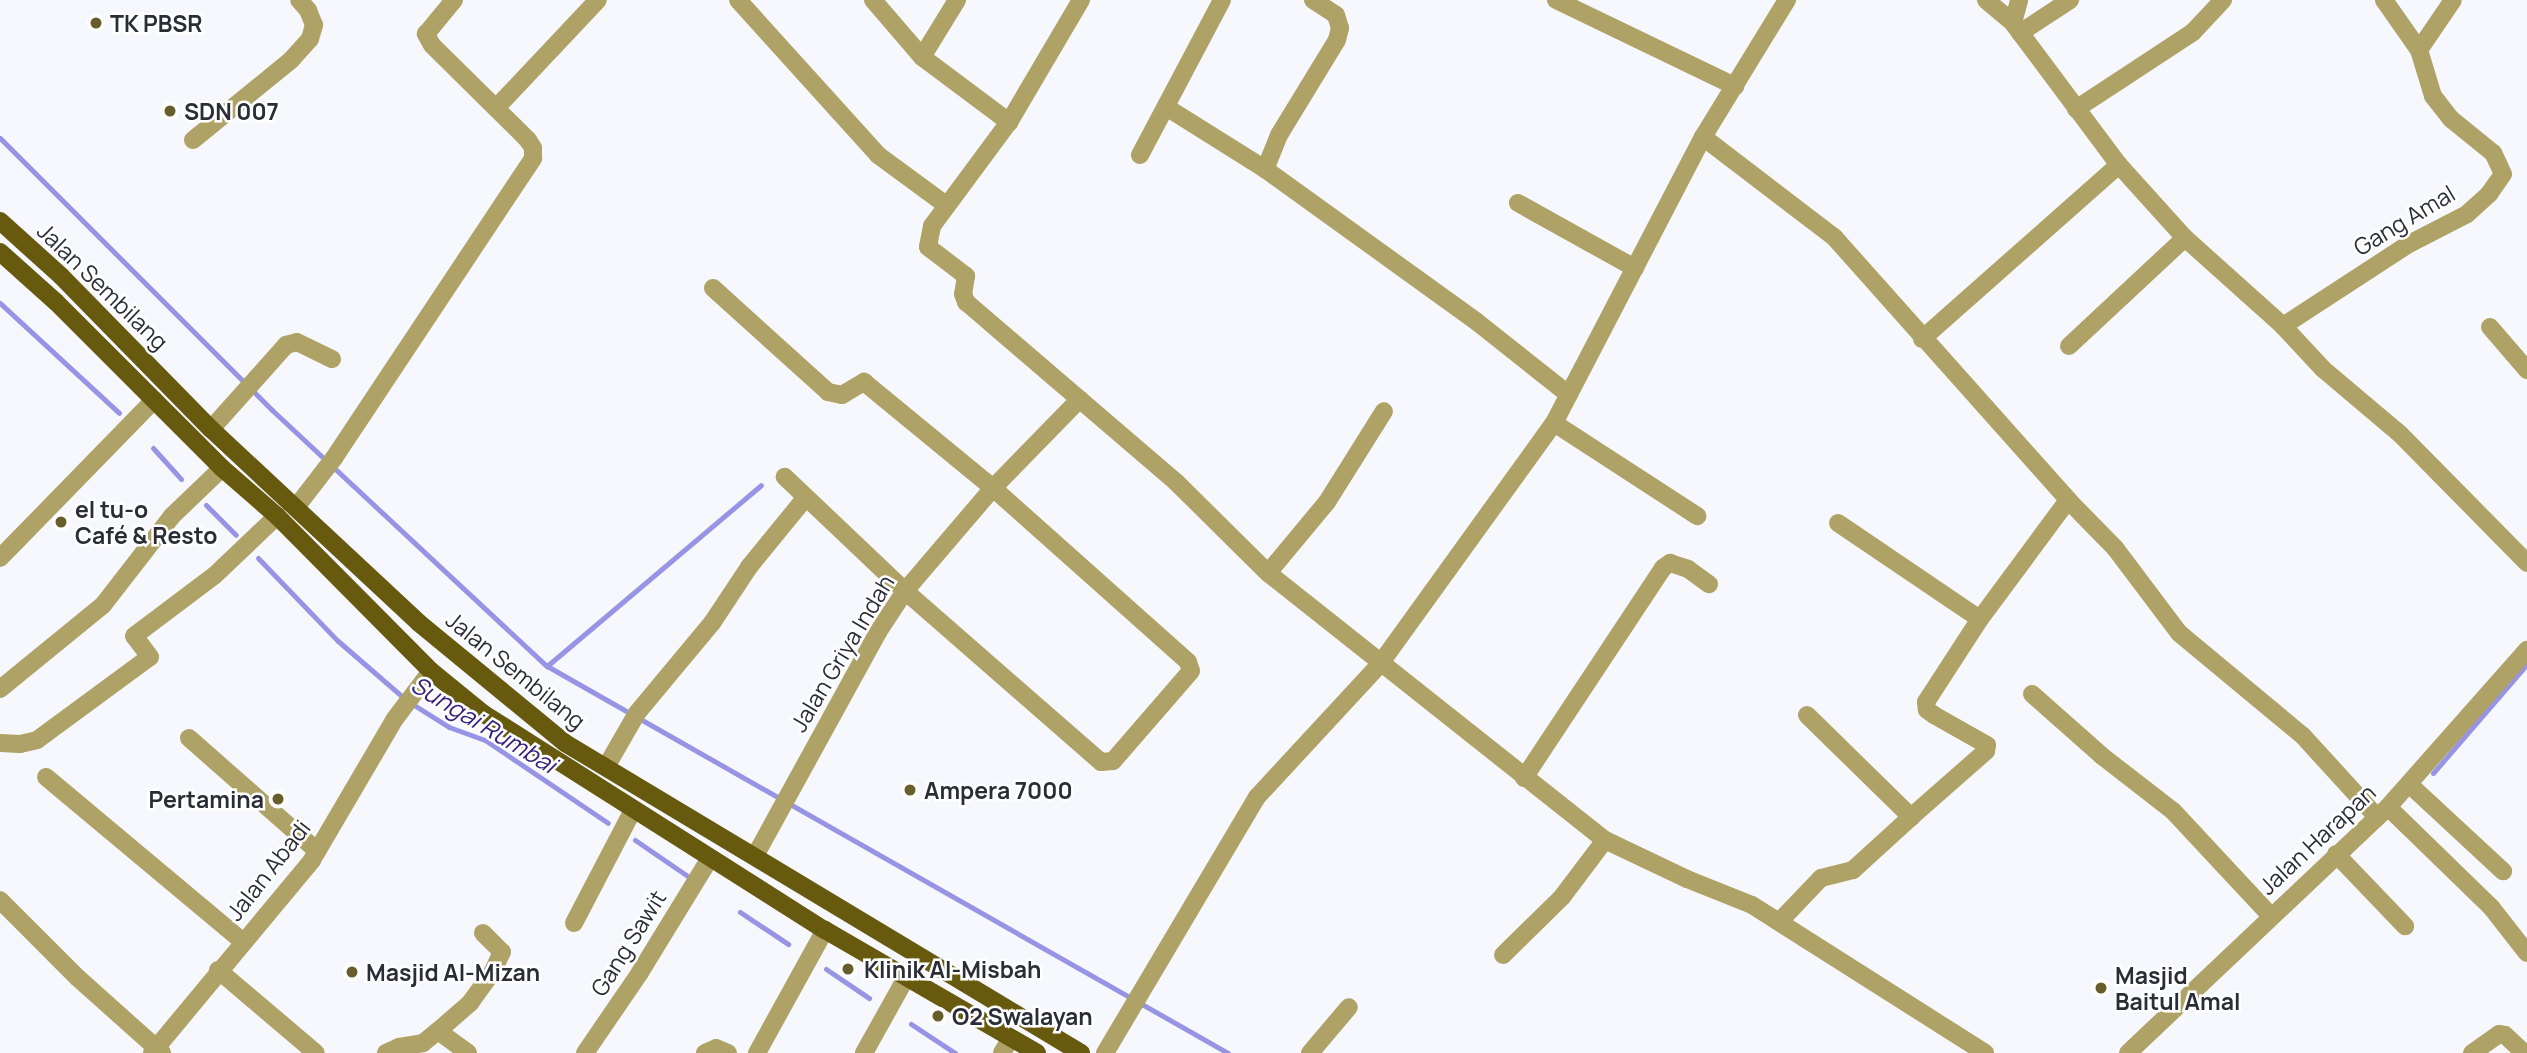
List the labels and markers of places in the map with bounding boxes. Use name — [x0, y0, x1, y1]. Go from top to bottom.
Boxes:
place label: TK PBSR — [110, 9, 203, 37]
marker: TK PBSR — [88, 15, 104, 31]
place label: SDN 007 — [184, 97, 279, 125]
marker: SDN 007 — [162, 103, 178, 119]
place label: el tu-o Café & Resto — [75, 495, 217, 549]
marker: el tu-o Café & Resto — [53, 514, 69, 530]
place label: Ampera 7000 — [924, 776, 1073, 804]
marker: Ampera 7000 — [902, 782, 918, 798]
place label: Pertamina — [149, 785, 264, 813]
marker: Pertamina — [270, 791, 286, 807]
place label: Klinik Al-Misbah — [864, 955, 1042, 983]
place label: Masjid Al-Mizan — [366, 958, 540, 986]
marker: Klinik Al-Misbah — [838, 959, 858, 979]
place label: Masjid Baitul Amal — [2115, 961, 2240, 1015]
marker: Masjid Al-Mizan — [344, 964, 360, 980]
marker: Masjid Baitul Amal — [2093, 980, 2109, 996]
place label: O2 Swalayan — [952, 1002, 1093, 1030]
marker: O2 Swalayan — [930, 1008, 946, 1024]

